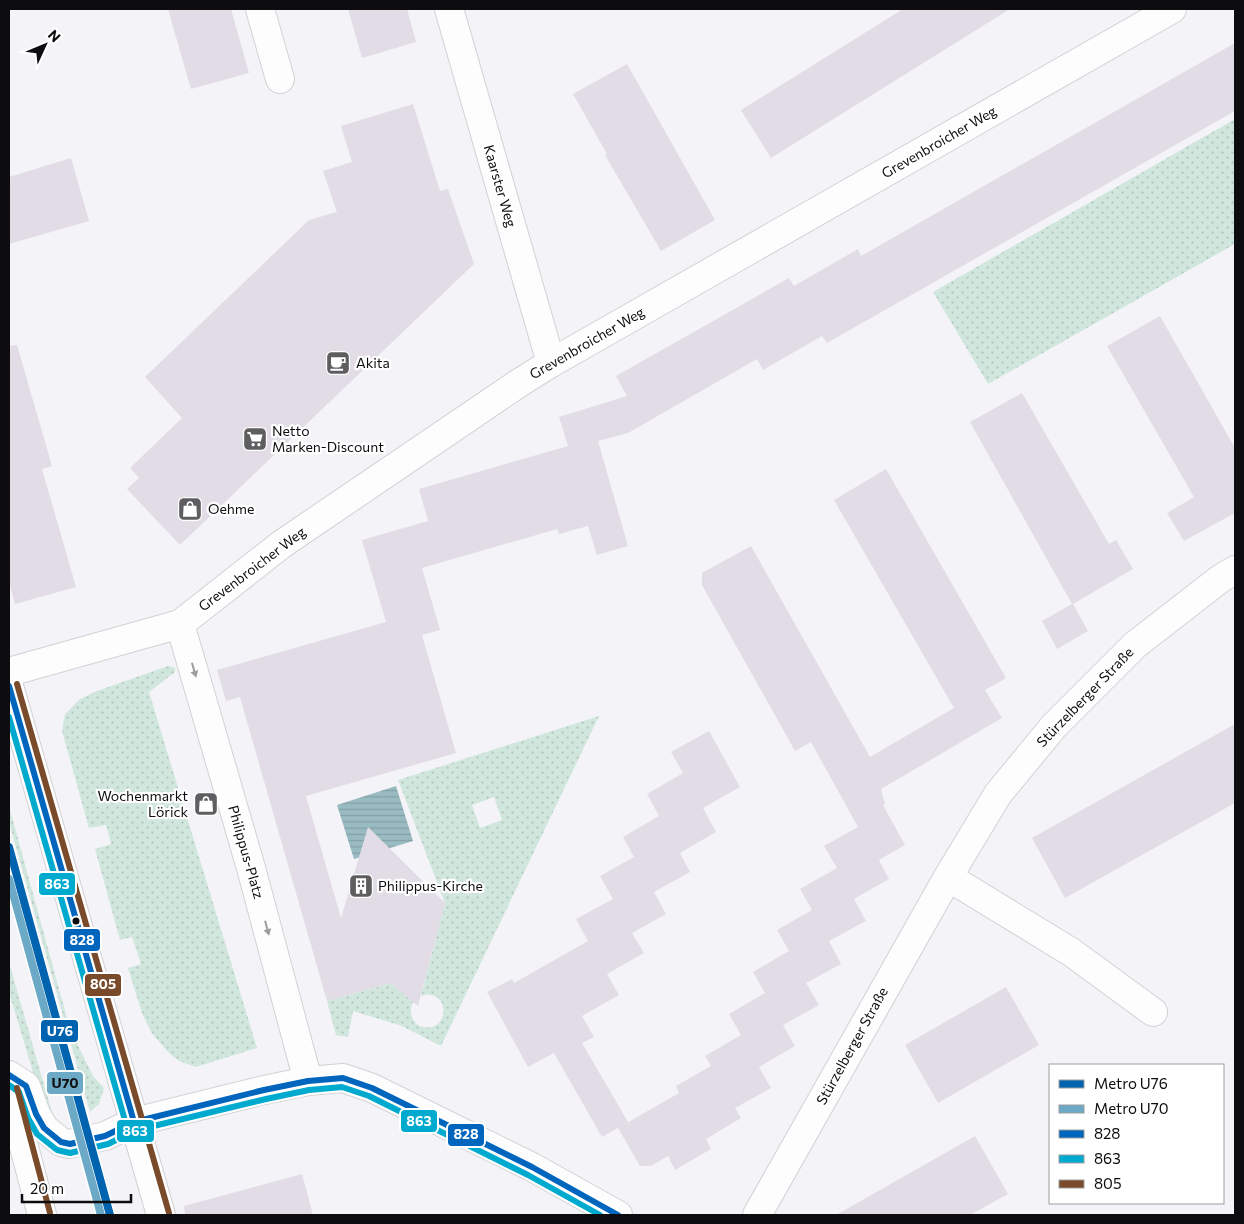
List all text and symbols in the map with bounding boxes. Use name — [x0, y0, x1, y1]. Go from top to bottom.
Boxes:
north arrow — [20, 20, 70, 70]
text: N — [45, 26, 64, 45]
street label: Grevenbroicher Weg — [878, 102, 999, 181]
street label: Kaarster Weg — [481, 143, 521, 230]
street label: Grevenbroicher Weg — [526, 303, 647, 382]
cafe icon: Akita — [325, 350, 351, 376]
place label: Akita — [356, 354, 390, 371]
place label: Netto Marken-Discount — [272, 422, 384, 455]
supermarket icon: Netto Marken-Discount — [242, 426, 268, 452]
shop icon: Oehme — [177, 496, 203, 522]
place label: Oehme — [208, 500, 254, 517]
street label: Grevenbroicher Weg — [195, 523, 309, 614]
street label: Stürzelberger Straße — [1033, 643, 1137, 750]
one-way arrow — [190, 663, 198, 678]
place label: Wochenmarkt Lörick — [98, 787, 188, 820]
shop icon: Wochenmarkt Lörick — [193, 791, 219, 817]
street label: Philippus-Platz — [225, 803, 268, 901]
line badge: 863 — [38, 872, 76, 896]
building icon: Philippus-Kirche — [348, 873, 374, 899]
text: 863 — [44, 875, 70, 892]
place label: Philippus-Kirche — [378, 877, 483, 894]
unlabelled marker — [71, 916, 81, 926]
one-way arrow — [263, 920, 271, 935]
line badge: 828 — [63, 928, 101, 952]
text: 828 — [69, 931, 95, 948]
line badge: 805 — [84, 973, 122, 997]
text: 805 — [90, 975, 116, 992]
street label: Stürzelberger Straße — [812, 984, 891, 1108]
line badge: U76 — [40, 1019, 79, 1043]
text: U76 — [47, 1022, 74, 1039]
legend — [1049, 1064, 1224, 1204]
line badge: U70 — [46, 1071, 84, 1095]
text: U70 — [51, 1074, 79, 1091]
text: Metro U76 — [1094, 1074, 1168, 1092]
text: Metro U70 — [1094, 1099, 1168, 1117]
line badge: 863 — [400, 1109, 438, 1133]
text: 863 — [406, 1112, 432, 1129]
line badge: 863 — [116, 1119, 155, 1143]
text: 863 — [122, 1122, 148, 1139]
line badge: 828 — [447, 1123, 485, 1147]
text: 828 — [1094, 1124, 1120, 1142]
text: 828 — [453, 1125, 479, 1142]
text: 863 — [1094, 1149, 1121, 1167]
scale bar — [22, 1172, 131, 1204]
text: 805 — [1094, 1174, 1122, 1192]
text: 20 m — [30, 1179, 64, 1197]

